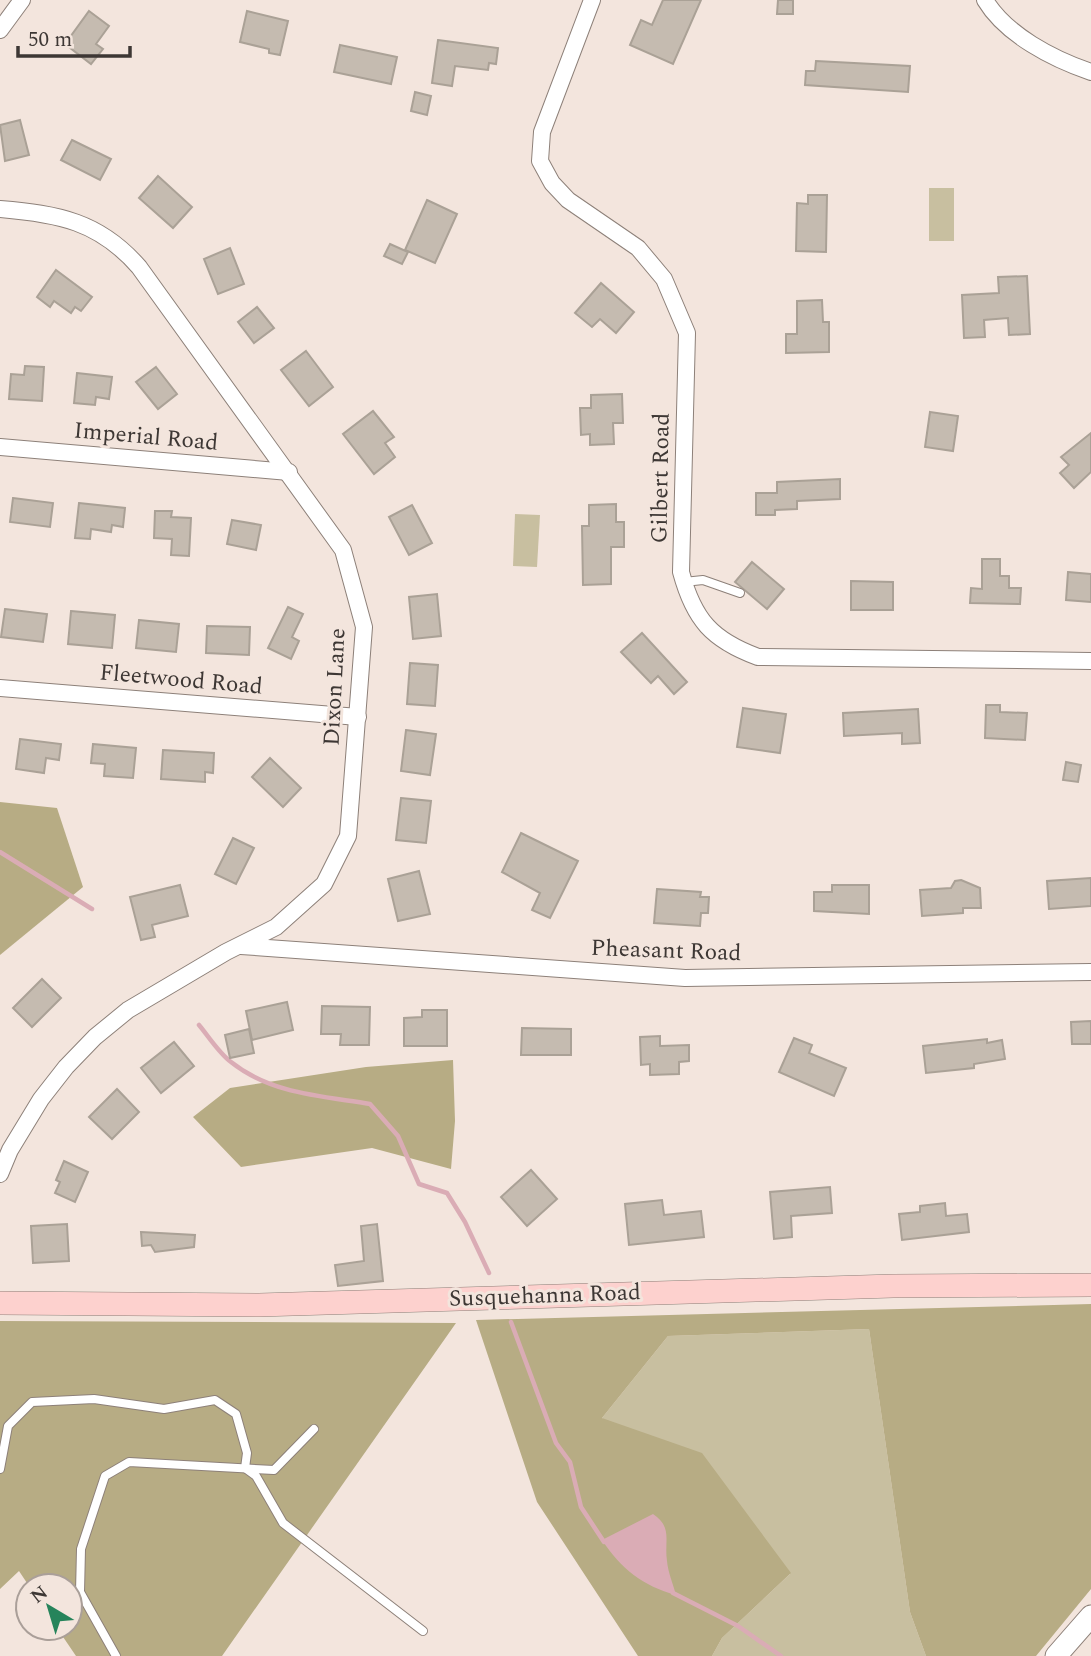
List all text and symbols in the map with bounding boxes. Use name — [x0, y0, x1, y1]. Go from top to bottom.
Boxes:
scale bar — [18, 14, 130, 58]
text: 50 m — [28, 24, 72, 56]
street label: Gilbert Road — [642, 412, 680, 544]
street label: Imperial Road — [72, 413, 220, 461]
street label: Dixon Lane — [314, 627, 356, 747]
street label: Fleetwood Road — [98, 655, 264, 705]
street label: Pheasant Road — [590, 931, 742, 971]
street label: Susquehanna Road — [448, 1275, 642, 1317]
north arrow — [14, 1572, 84, 1642]
text: N — [24, 1579, 54, 1611]

